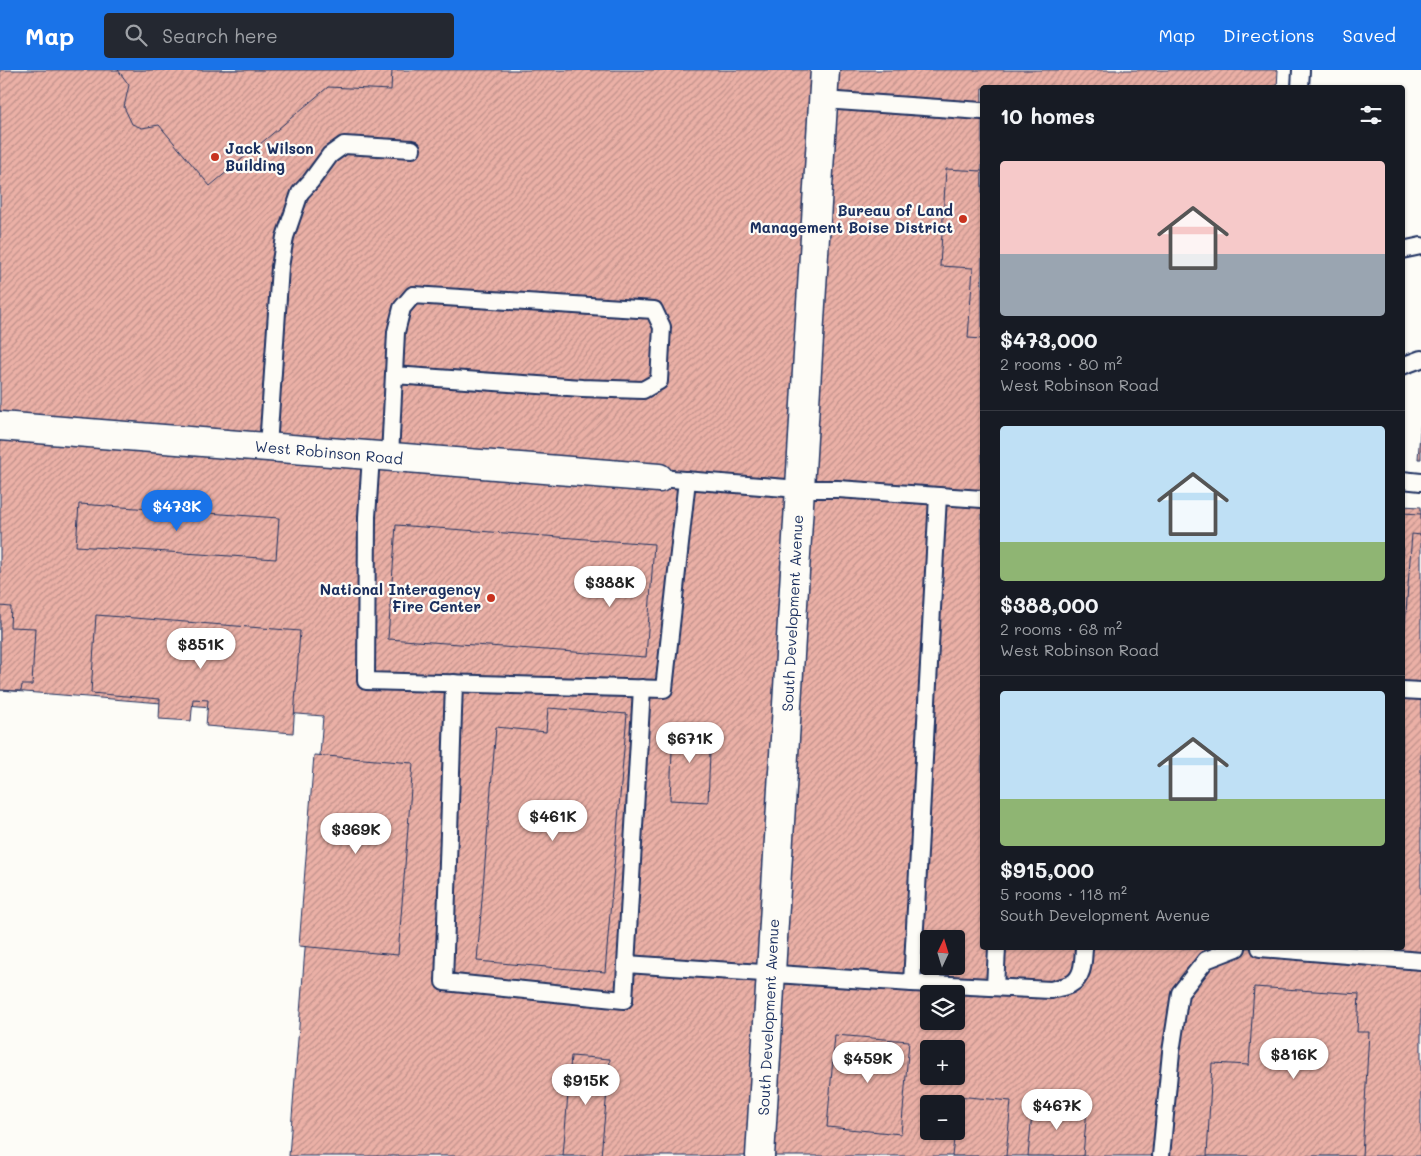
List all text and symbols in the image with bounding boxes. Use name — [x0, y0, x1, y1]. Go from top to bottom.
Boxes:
search box — [104, 13, 454, 58]
text: Map — [25, 20, 74, 51]
icon: search — [122, 21, 150, 49]
text: Search here — [162, 23, 278, 48]
text: Map — [1158, 23, 1195, 47]
text: Directions — [1223, 23, 1315, 47]
text: Saved — [1343, 23, 1396, 47]
icon: filters — [1357, 101, 1385, 129]
text: 10 homes — [1000, 102, 1095, 129]
place label: Jack Wilson Building — [225, 138, 314, 175]
marker: Jack Wilson Building — [209, 151, 221, 163]
icon: home — [1148, 193, 1238, 283]
place label: Bureau of Land Management Boise District — [750, 200, 954, 237]
marker: Bureau of Land Management Boise District — [957, 213, 969, 225]
text: $473,000 — [1000, 326, 1098, 353]
text: 2 rooms · 80 m² — [1000, 353, 1122, 374]
text: West Robinson Road — [1000, 374, 1159, 395]
street label: West Robinson Road — [254, 436, 404, 468]
icon: home — [1148, 459, 1238, 549]
pin: $473K — [142, 490, 212, 532]
text: $473K — [152, 495, 202, 516]
street label: South Development Avenue — [777, 514, 807, 712]
pin: $388K — [575, 566, 645, 608]
text: $388K — [585, 571, 635, 592]
place label: National Interagency Fire Center — [320, 579, 481, 616]
text: $388,000 — [1000, 591, 1099, 618]
marker: National Interagency Fire Center — [485, 592, 497, 604]
text: 2 rooms · 68 m² — [1000, 618, 1122, 639]
pin: $851K — [166, 628, 236, 670]
text: $851K — [178, 633, 224, 654]
text: West Robinson Road — [1000, 639, 1159, 660]
pin: $671K — [655, 722, 725, 764]
icon: home — [1148, 724, 1238, 814]
text: $671K — [667, 727, 713, 748]
pin: $461K — [518, 800, 588, 842]
text: $461K — [529, 805, 577, 826]
pin: $369K — [321, 812, 391, 855]
text: $369K — [331, 818, 381, 839]
text: $915,000 — [1000, 856, 1094, 883]
text: 5 rooms · 118 m² — [1000, 883, 1127, 904]
text: South Development Avenue — [1000, 904, 1210, 925]
street label: South Development Avenue — [753, 918, 783, 1116]
north arrow — [920, 930, 965, 975]
map controls — [920, 930, 965, 1140]
button: layers — [920, 985, 965, 1030]
pin: $816K — [1259, 1038, 1329, 1080]
button: + — [920, 1040, 965, 1085]
pin: $459K — [833, 1042, 903, 1084]
text: $816K — [1270, 1043, 1318, 1064]
text: $459K — [843, 1047, 893, 1068]
pin: $915K — [551, 1064, 621, 1106]
text: $915K — [563, 1069, 609, 1090]
pin: $467K — [1022, 1088, 1092, 1131]
text: $467K — [1032, 1094, 1082, 1115]
button: − — [920, 1095, 965, 1140]

